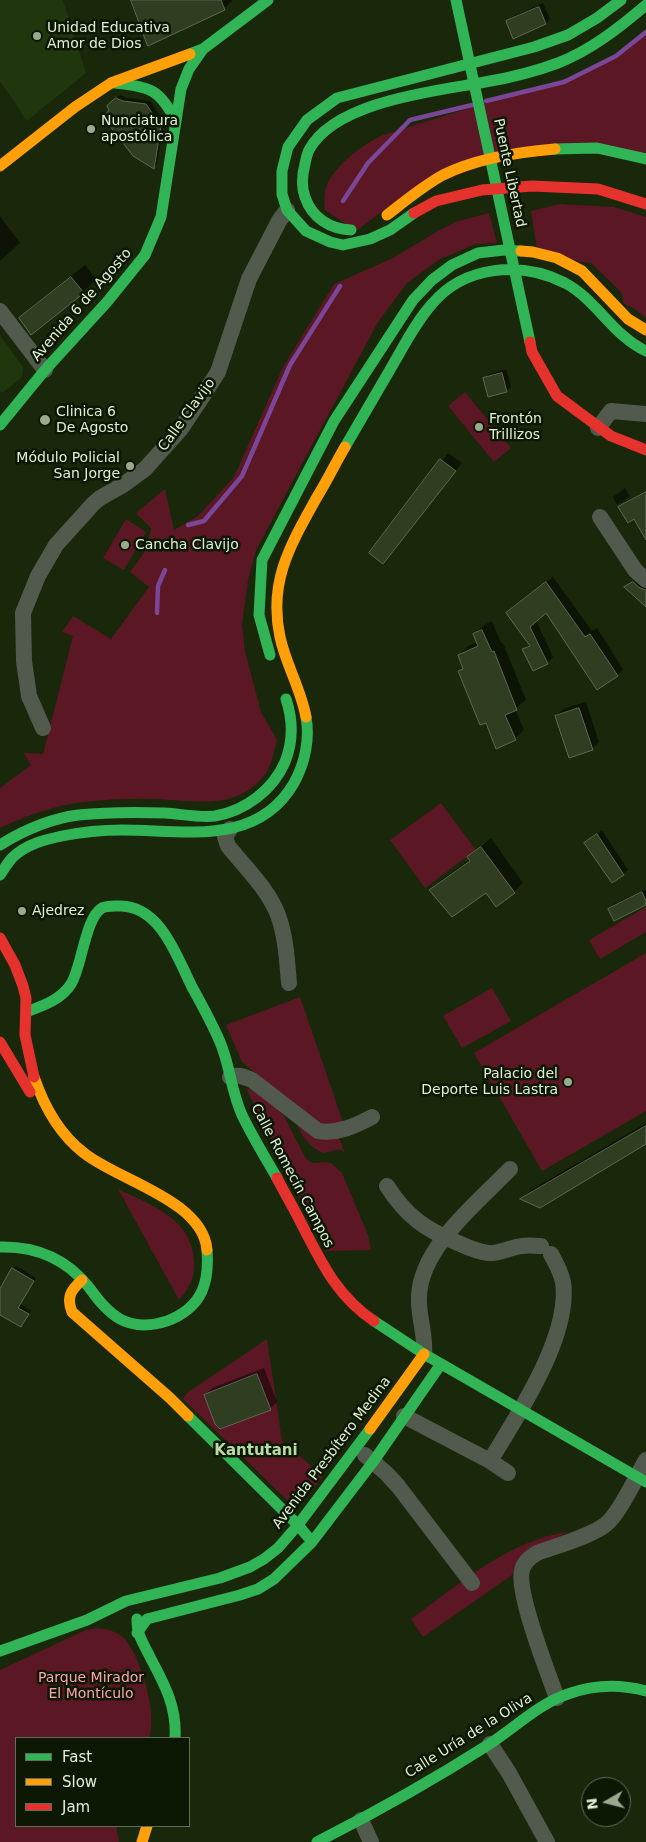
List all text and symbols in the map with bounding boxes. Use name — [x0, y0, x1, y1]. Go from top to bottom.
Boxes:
place label: Unidad Educativa Amor de Dios — [47, 20, 170, 52]
marker: Unidad Educativa Amor de Dios — [31, 30, 43, 42]
place label: Nunciatura apostólica — [101, 113, 178, 146]
street label: Puente Libertad — [489, 117, 529, 229]
marker: Nunciatura apostólica — [85, 123, 97, 135]
street label: Avenida 6 de Agosto — [28, 245, 136, 365]
street label: Calle Clavijo — [155, 375, 219, 455]
place label: Clinica 6 De Agosto — [56, 404, 128, 437]
place label: Frontón Trillizos — [489, 411, 542, 444]
marker: Clinica 6 De Agosto — [38, 413, 52, 427]
marker: Frontón Trillizos — [473, 421, 485, 433]
place label: Módulo Policial San Jorge — [16, 450, 120, 482]
marker: Módulo Policial San Jorge — [124, 460, 136, 472]
place label: Cancha Clavijo — [135, 537, 239, 553]
marker: Cancha Clavijo — [119, 539, 131, 551]
place label: Ajedrez — [32, 903, 84, 919]
marker: Ajedrez — [16, 905, 28, 917]
place label: Palacio del Deporte Luis Lastra — [421, 1066, 558, 1098]
marker: Palacio del Deporte Luis Lastra — [562, 1076, 574, 1088]
street label: Calle Romecín Campos — [247, 1101, 337, 1251]
street label: Avenida Presbítero Medina — [269, 1374, 395, 1532]
district label: Kantutani — [214, 1442, 298, 1460]
park label: Parque Mirador El Montículo — [38, 1670, 144, 1702]
street label: Calle Uría de la Oliva — [402, 1690, 536, 1782]
legend — [15, 1737, 190, 1827]
text: Fast — [62, 1748, 92, 1766]
text: Slow — [62, 1773, 97, 1791]
north arrow — [581, 1777, 631, 1827]
text: N — [583, 1797, 601, 1811]
text: Jam — [62, 1798, 90, 1816]

